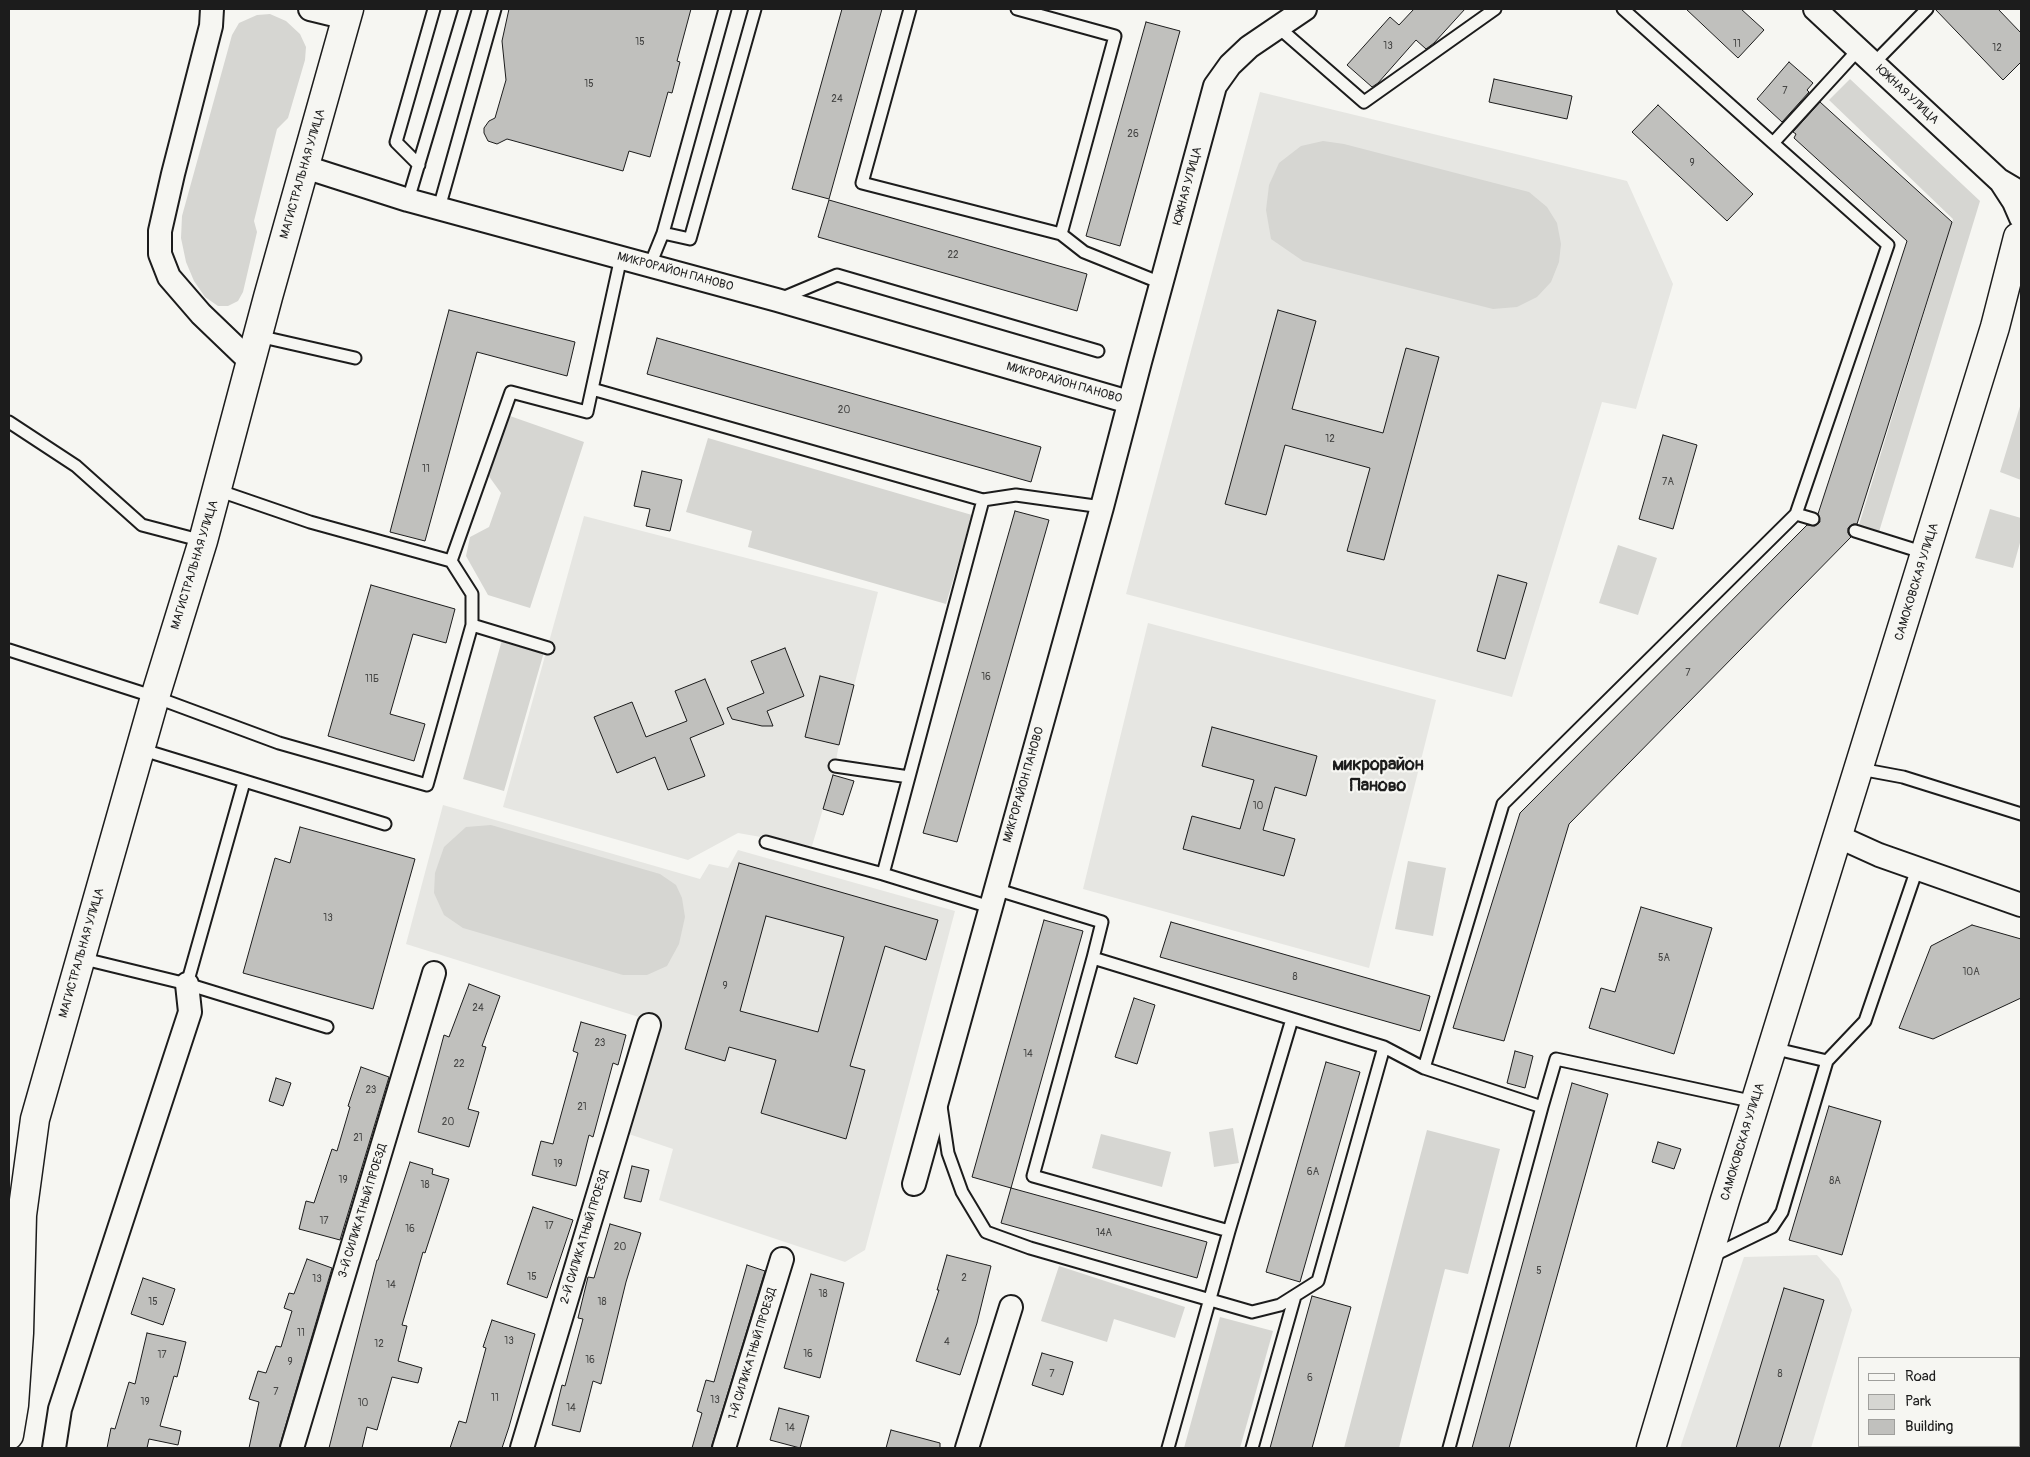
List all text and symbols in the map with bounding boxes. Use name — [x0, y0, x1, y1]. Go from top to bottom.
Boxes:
house number: 15 — [635, 36, 645, 48]
house number: 11 — [1733, 38, 1741, 50]
house number: 13 — [1383, 40, 1393, 52]
house number: 12 — [1992, 42, 2002, 54]
street label: ЮЖНАЯ УЛИЦА — [1873, 62, 1941, 128]
house number: 15 — [584, 78, 594, 90]
house number: 7 — [1782, 85, 1788, 97]
house number: 24 — [831, 93, 843, 105]
street label: МАГИСТРАЛЬНАЯ УЛИЦА — [278, 107, 328, 241]
house number: 26 — [1127, 128, 1139, 140]
street label: ЮЖНАЯ УЛИЦА — [1171, 145, 1205, 227]
house number: 9 — [1689, 157, 1695, 169]
house number: 22 — [947, 249, 959, 261]
street label: МИКРОРАЙОН ПАНОВО — [615, 250, 735, 294]
street label: МИКРОРАЙОН ПАНОВО — [1004, 360, 1124, 406]
house number: 20 — [838, 404, 850, 416]
house number: 12 — [1325, 433, 1335, 445]
house number: 11 — [422, 463, 430, 475]
house number: 7А — [1662, 476, 1674, 488]
street label: МАГИСТРАЛЬНАЯ УЛИЦА — [168, 499, 222, 631]
street label: САМОКОВСКАЯ УЛИЦА — [1892, 521, 1942, 643]
house number: 7 — [1685, 667, 1691, 679]
house number: 16 — [981, 671, 991, 683]
house number: 11Б — [365, 673, 379, 685]
street label: МИКРОРАЙОН ПАНОВО — [1001, 725, 1047, 845]
district label: микрорайон Паново — [1332, 754, 1424, 796]
house number: 10 — [1253, 800, 1263, 812]
street label: МАГИСТРАЛЬНАЯ УЛИЦА — [57, 886, 107, 1020]
house number: 13 — [323, 912, 333, 924]
house number: 5А — [1658, 952, 1670, 964]
house number: 10А — [1962, 966, 1980, 978]
house number: 8 — [1292, 971, 1298, 983]
house number: 9 — [722, 980, 728, 992]
house number: 24 — [472, 1002, 484, 1014]
house number: 23 — [595, 1037, 605, 1049]
house number: 14 — [1023, 1048, 1033, 1060]
house number: 22 — [453, 1058, 465, 1070]
street label: САМОКОВСКАЯ УЛИЦА — [1718, 1081, 1768, 1203]
house number: 23 — [366, 1084, 376, 1096]
house number: 21 — [577, 1101, 587, 1113]
house number: 20 — [442, 1116, 454, 1128]
house number: 21 — [353, 1132, 363, 1144]
street label: 3-Й СИЛИКАТНЫЙ ПРОЕЗД — [336, 1142, 390, 1280]
house number: 19 — [553, 1158, 563, 1170]
house number: 6А — [1307, 1166, 1319, 1178]
street label: 2-Й СИЛИКАТНЫЙ ПРОЕЗД — [558, 1168, 612, 1306]
house number: 19 — [338, 1174, 348, 1186]
house number: 8А — [1829, 1175, 1841, 1187]
house number: 18 — [421, 1179, 429, 1191]
house number: 17 — [319, 1215, 329, 1227]
house number: 17 — [544, 1220, 554, 1232]
house number: 16 — [405, 1223, 415, 1235]
house number: 14А — [1096, 1227, 1112, 1239]
house number: 20 — [614, 1241, 626, 1253]
house number: 5 — [1536, 1265, 1542, 1277]
house number: 15 — [527, 1271, 537, 1283]
house number: 2 — [961, 1272, 967, 1284]
house number: 13 — [312, 1273, 322, 1285]
house number: 14 — [386, 1279, 396, 1291]
street label: 1-Й СИЛИКАТНЫЙ ПРОЕЗД — [726, 1286, 780, 1422]
house number: 18 — [819, 1288, 827, 1300]
house number: 15 — [148, 1296, 158, 1308]
house number: 18 — [598, 1296, 606, 1308]
house number: 11 — [297, 1327, 305, 1339]
house number: 13 — [504, 1335, 514, 1347]
house number: 4 — [944, 1336, 950, 1348]
house number: 12 — [374, 1338, 384, 1350]
house number: 16 — [803, 1348, 813, 1360]
house number: 17 — [157, 1349, 167, 1361]
house number: 16 — [585, 1354, 595, 1366]
house number: 9 — [287, 1356, 293, 1368]
legend — [1858, 1357, 2020, 1447]
text: Road — [1905, 1367, 1936, 1386]
house number: 7 — [1049, 1368, 1055, 1380]
house number: 8 — [1777, 1368, 1783, 1380]
house number: 6 — [1307, 1372, 1313, 1384]
house number: 7 — [273, 1386, 279, 1398]
house number: 11 — [491, 1392, 499, 1404]
text: Park — [1905, 1392, 1931, 1411]
house number: 13 — [710, 1394, 720, 1406]
house number: 19 — [140, 1396, 150, 1408]
house number: 10 — [358, 1397, 368, 1409]
house number: 14 — [566, 1402, 576, 1414]
text: Building — [1905, 1417, 1953, 1436]
house number: 14 — [785, 1422, 795, 1434]

